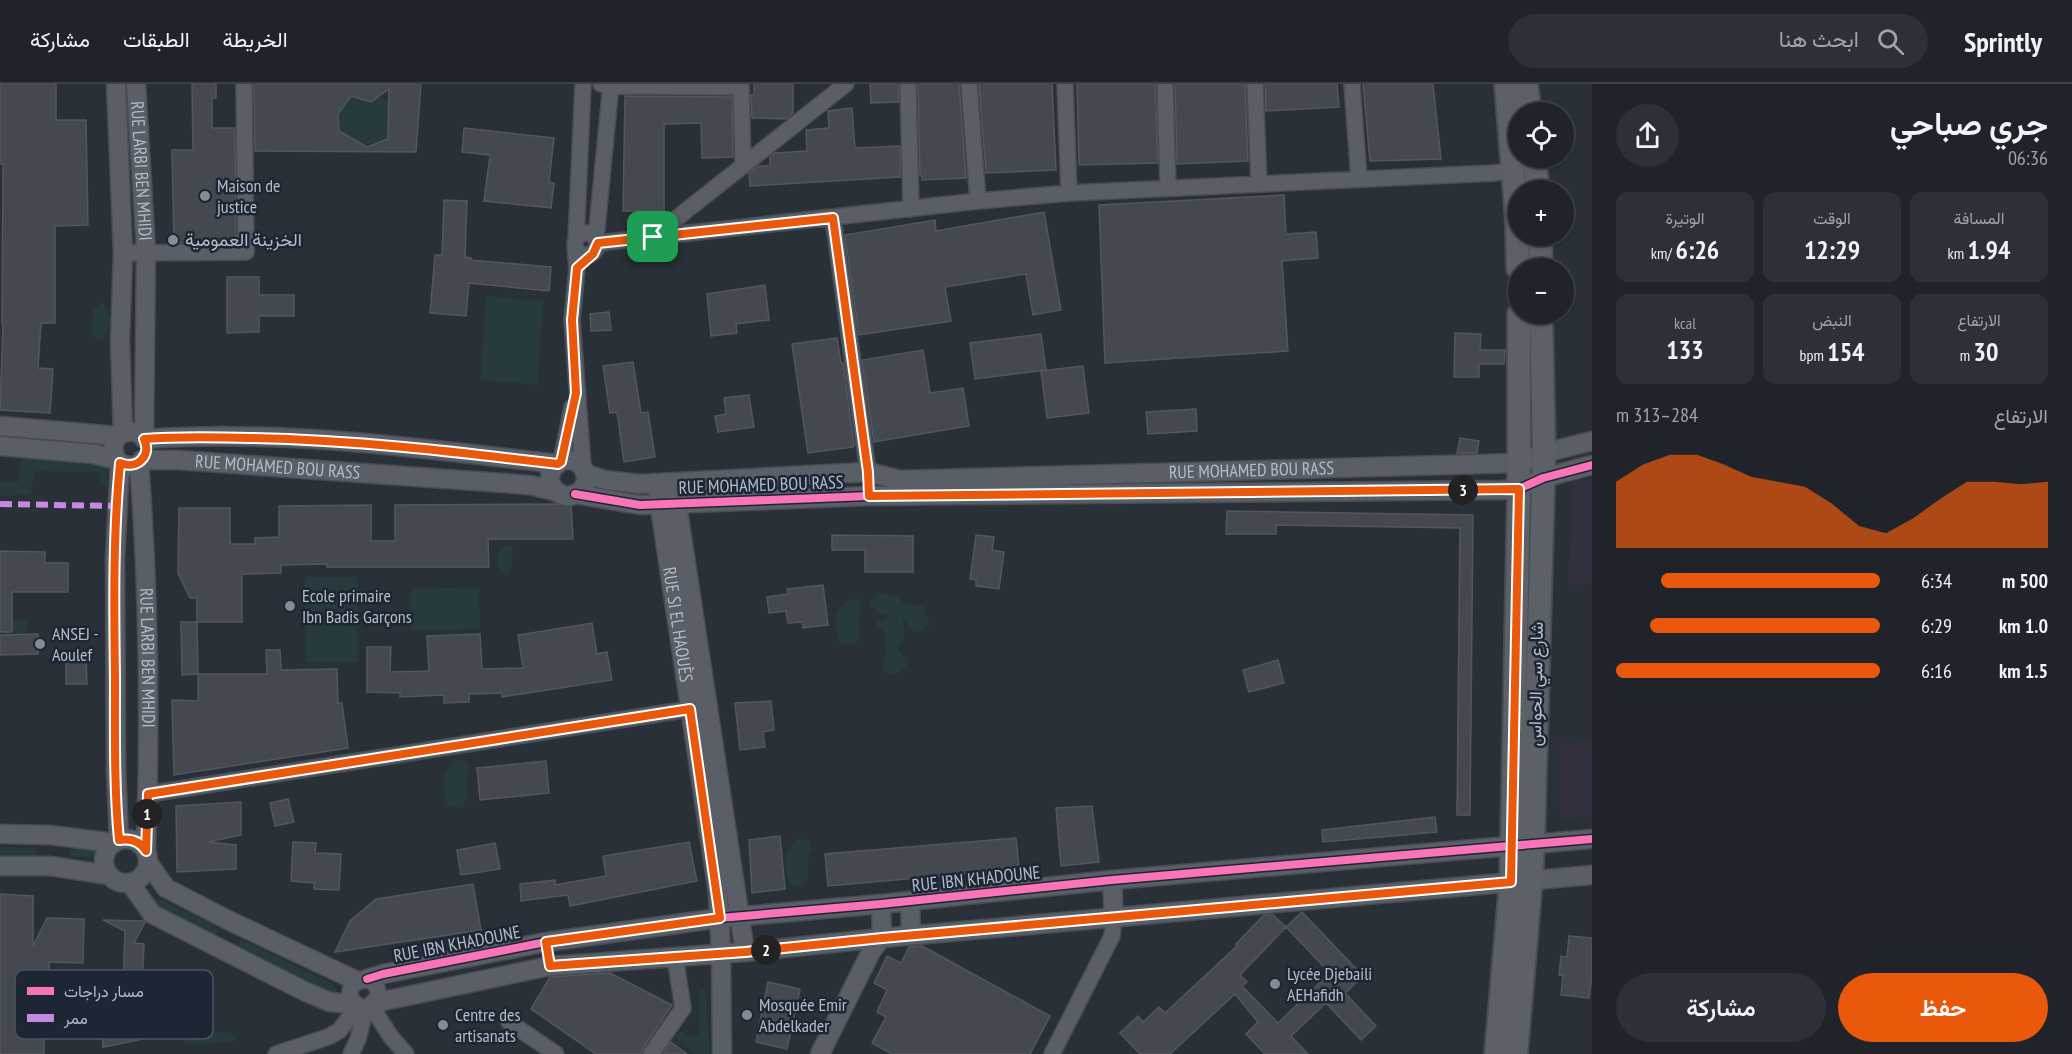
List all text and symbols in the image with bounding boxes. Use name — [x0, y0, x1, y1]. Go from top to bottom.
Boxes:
search box — [1508, 14, 1928, 68]
text: Sprintly — [1964, 23, 2042, 60]
text: ابحث هنا — [1779, 25, 1859, 53]
icon: search — [1874, 25, 1907, 58]
text: مشاركة — [30, 26, 90, 53]
text: الطبقات — [123, 26, 190, 53]
text: الخريطة — [223, 26, 288, 53]
street label: RUE LARBI BEN MHIDI — [126, 100, 157, 241]
text: جري صباحي — [1890, 101, 2048, 144]
map controls — [1508, 102, 1574, 324]
button: locate — [1508, 102, 1574, 168]
button: share — [1616, 104, 1679, 167]
text: 06:36 — [2008, 145, 2048, 171]
place label: Maison de justice — [217, 174, 280, 218]
button: + — [1508, 180, 1574, 246]
marker: Maison de justice — [198, 189, 212, 203]
text: الوتيرة — [1665, 208, 1705, 228]
text: الوقت — [1813, 208, 1851, 228]
text: المسافة — [1954, 208, 2004, 228]
pin — [627, 211, 678, 262]
icon: arrive — [636, 220, 669, 253]
place label: الخزينة العمومية — [185, 228, 302, 251]
marker: الخزينة العمومية — [166, 233, 180, 247]
text: 6:26 — [1675, 233, 1719, 266]
text: 12:29 — [1804, 233, 1860, 266]
text: 1.94 — [1968, 233, 2010, 266]
text: /km — [1651, 243, 1675, 263]
text: km — [1948, 243, 1968, 263]
button: − — [1508, 258, 1574, 324]
text: النبض — [1812, 310, 1852, 330]
text: الارتفاع — [1957, 310, 2001, 330]
text: kcal — [1674, 313, 1696, 333]
text: 133 — [1666, 333, 1704, 366]
text: 154 — [1827, 335, 1865, 368]
text: 30 — [1973, 335, 1998, 368]
text: bpm — [1799, 345, 1827, 365]
text: m — [1960, 345, 1973, 365]
text: 284–313 m — [1616, 402, 1698, 428]
text: الارتفاع — [1994, 403, 2048, 429]
street label: RUE MOHAMED BOU RASS — [194, 449, 361, 484]
street label: RUE MOHAMED BOU RASS — [1168, 456, 1335, 484]
street label: RUE MOHAMED BOU RASS — [678, 470, 844, 499]
pin: 3 — [1448, 475, 1478, 505]
text: 3 — [1459, 480, 1467, 500]
street label: RUE SI EL HAOUÈS — [658, 565, 698, 684]
text: 6:34 — [1921, 568, 1952, 594]
text: 500 m — [2002, 568, 2048, 594]
place label: Ecole primaire Ibn Badis Garçons — [302, 584, 412, 628]
street label: RUE LARBI BEN MHIDI — [135, 588, 160, 728]
marker: Ecole primaire Ibn Badis Garçons — [283, 599, 297, 613]
text: 6:29 — [1921, 613, 1952, 639]
text: 1.0 km — [1999, 613, 2048, 639]
street label: شارع سي الحواس — [1523, 621, 1552, 747]
place label: ANSEJ - Aoulef — [52, 622, 99, 666]
marker: ANSEJ - Aoulef — [33, 637, 47, 651]
text: 6:16 — [1921, 658, 1952, 684]
text: 1.5 km — [1999, 658, 2048, 684]
pin: 1 — [132, 799, 162, 829]
text: 1 — [143, 804, 151, 824]
street label: RUE IBN KHADOUNE — [911, 860, 1041, 897]
street label: RUE IBN KHADOUNE — [391, 920, 522, 967]
pin: 2 — [751, 935, 781, 965]
text: 2 — [762, 940, 770, 960]
place label: Lycée Djebaili AEHafidh — [1287, 962, 1372, 1006]
legend — [15, 970, 213, 1039]
button: مشاركة — [1616, 973, 1826, 1042]
button: حفظ — [1838, 973, 2048, 1042]
marker: Lycée Djebaili AEHafidh — [1268, 977, 1282, 991]
text: مسار دراجات — [64, 981, 144, 1002]
place label: Mosquée Emir Abdelkader — [759, 993, 847, 1037]
place label: Centre des artisanats — [455, 1003, 521, 1047]
text: ممر — [63, 1008, 88, 1029]
marker: Mosquée Emir Abdelkader — [740, 1008, 754, 1022]
marker: Centre des artisanats — [436, 1018, 450, 1032]

